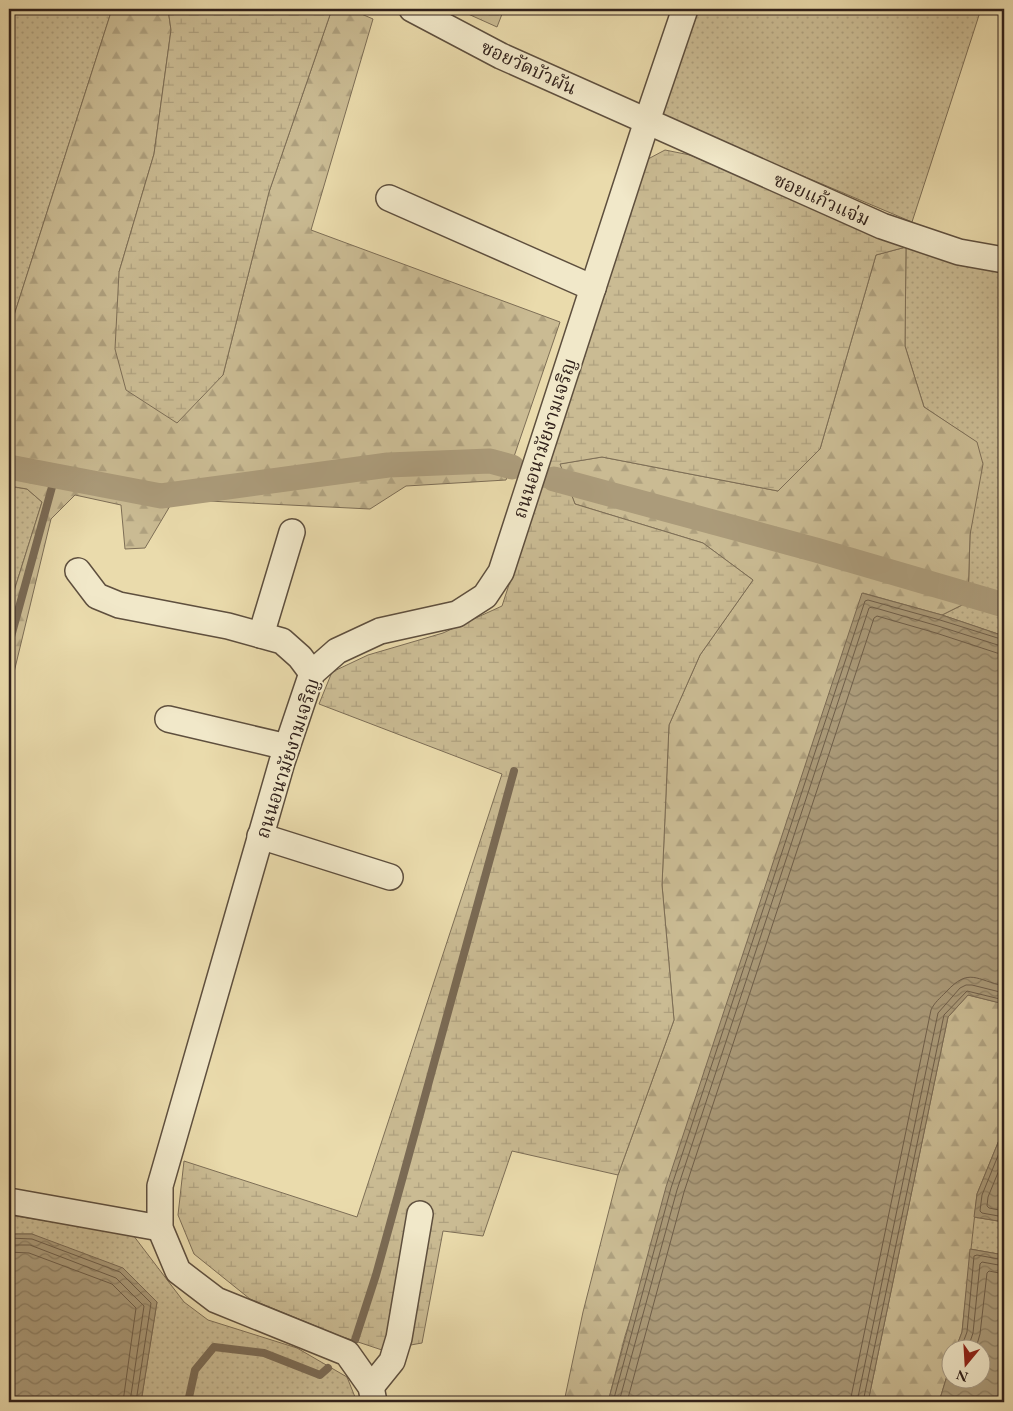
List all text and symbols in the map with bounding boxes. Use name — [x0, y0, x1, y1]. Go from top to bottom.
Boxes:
street label: ซอยวัดบัวผัน — [477, 34, 581, 100]
street label: ซอยแก้วแจ่ม — [769, 167, 874, 232]
street label: ถนนอนามัยงามเจริญ — [507, 355, 582, 522]
street label: ถนนอนามัยงามเจริญ — [250, 675, 325, 842]
north arrow — [940, 1338, 990, 1388]
text: N — [953, 1366, 970, 1387]

